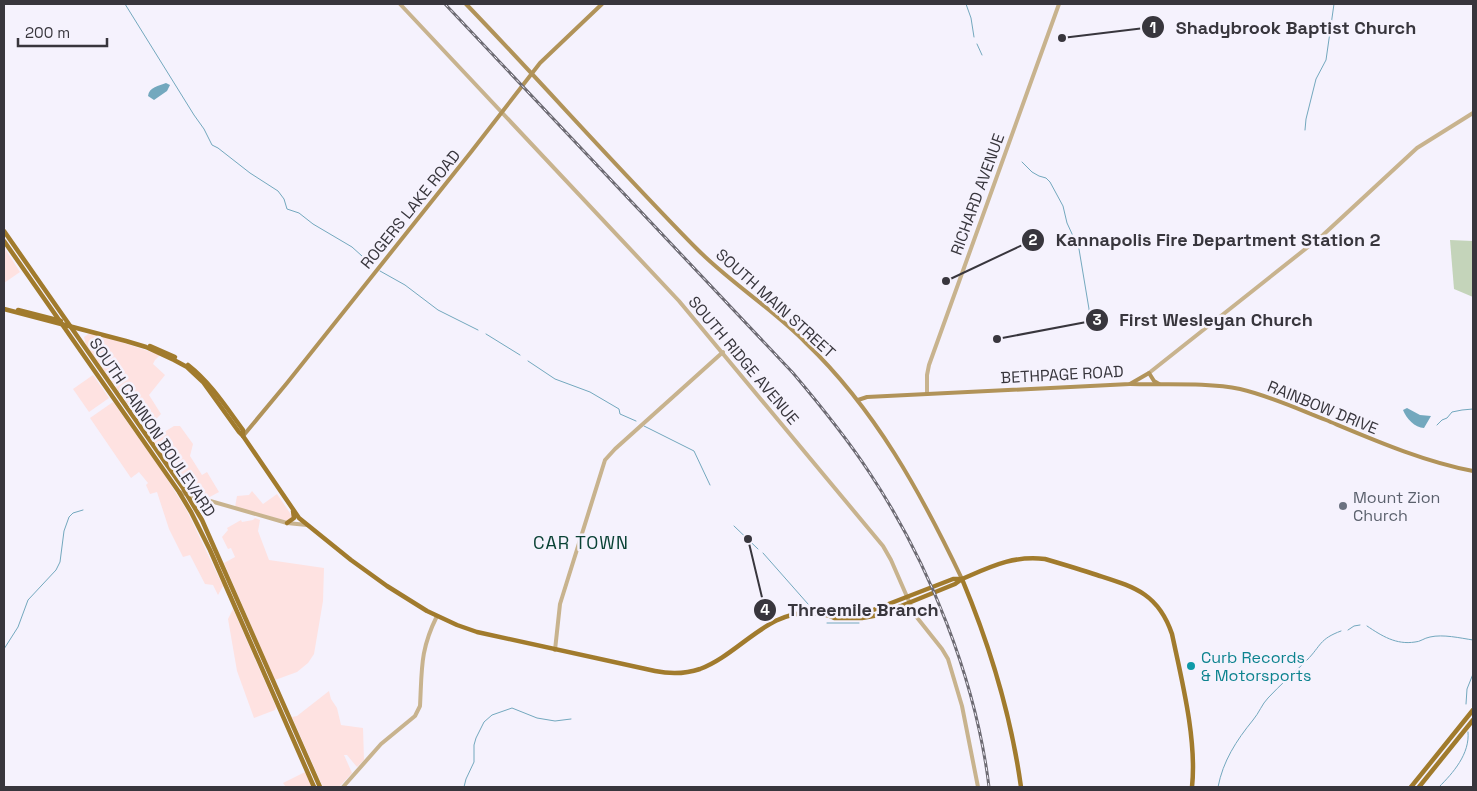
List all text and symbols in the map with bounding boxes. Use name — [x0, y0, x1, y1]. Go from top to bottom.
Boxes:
callout: Shadybrook Baptist Church — [1141, 11, 1426, 44]
scale bar — [18, 15, 106, 47]
text: Shadybrook Baptist Church — [1176, 16, 1416, 39]
text: 1 — [1150, 18, 1156, 37]
text: 200 m — [25, 23, 70, 42]
street label: RICHARD AVENUE — [946, 130, 1009, 258]
street label: ROGERS LAKE ROAD — [356, 145, 465, 273]
callout: Kannapolis Fire Department Station 2 — [1021, 223, 1391, 256]
text: Kannapolis Fire Department Station 2 — [1056, 228, 1381, 251]
text: 2 — [1029, 230, 1038, 249]
street label: SOUTH MAIN STREET — [711, 244, 840, 363]
street label: SOUTH RIDGE AVENUE — [684, 292, 804, 429]
callout: First Wesleyan Church — [1085, 303, 1323, 336]
text: First Wesleyan Church — [1119, 308, 1313, 331]
text: 3 — [1092, 310, 1102, 329]
street label: SOUTH CANNON BOULEVARD — [85, 334, 220, 521]
street label: BETHPAGE ROAD — [1000, 361, 1124, 388]
street label: RAINBOW DRIVE — [1264, 376, 1381, 439]
place label: Mount Zion Church — [1353, 487, 1440, 526]
marker: Mount Zion Church — [1337, 500, 1349, 512]
district label: CAR TOWN — [533, 531, 629, 554]
callout: Threemile Branch — [753, 593, 949, 626]
text: Threemile Branch — [787, 598, 939, 621]
text: 4 — [760, 600, 770, 619]
place label: Curb Records & Motorsports — [1201, 647, 1311, 686]
marker: Curb Records & Motorsports — [1185, 660, 1197, 672]

